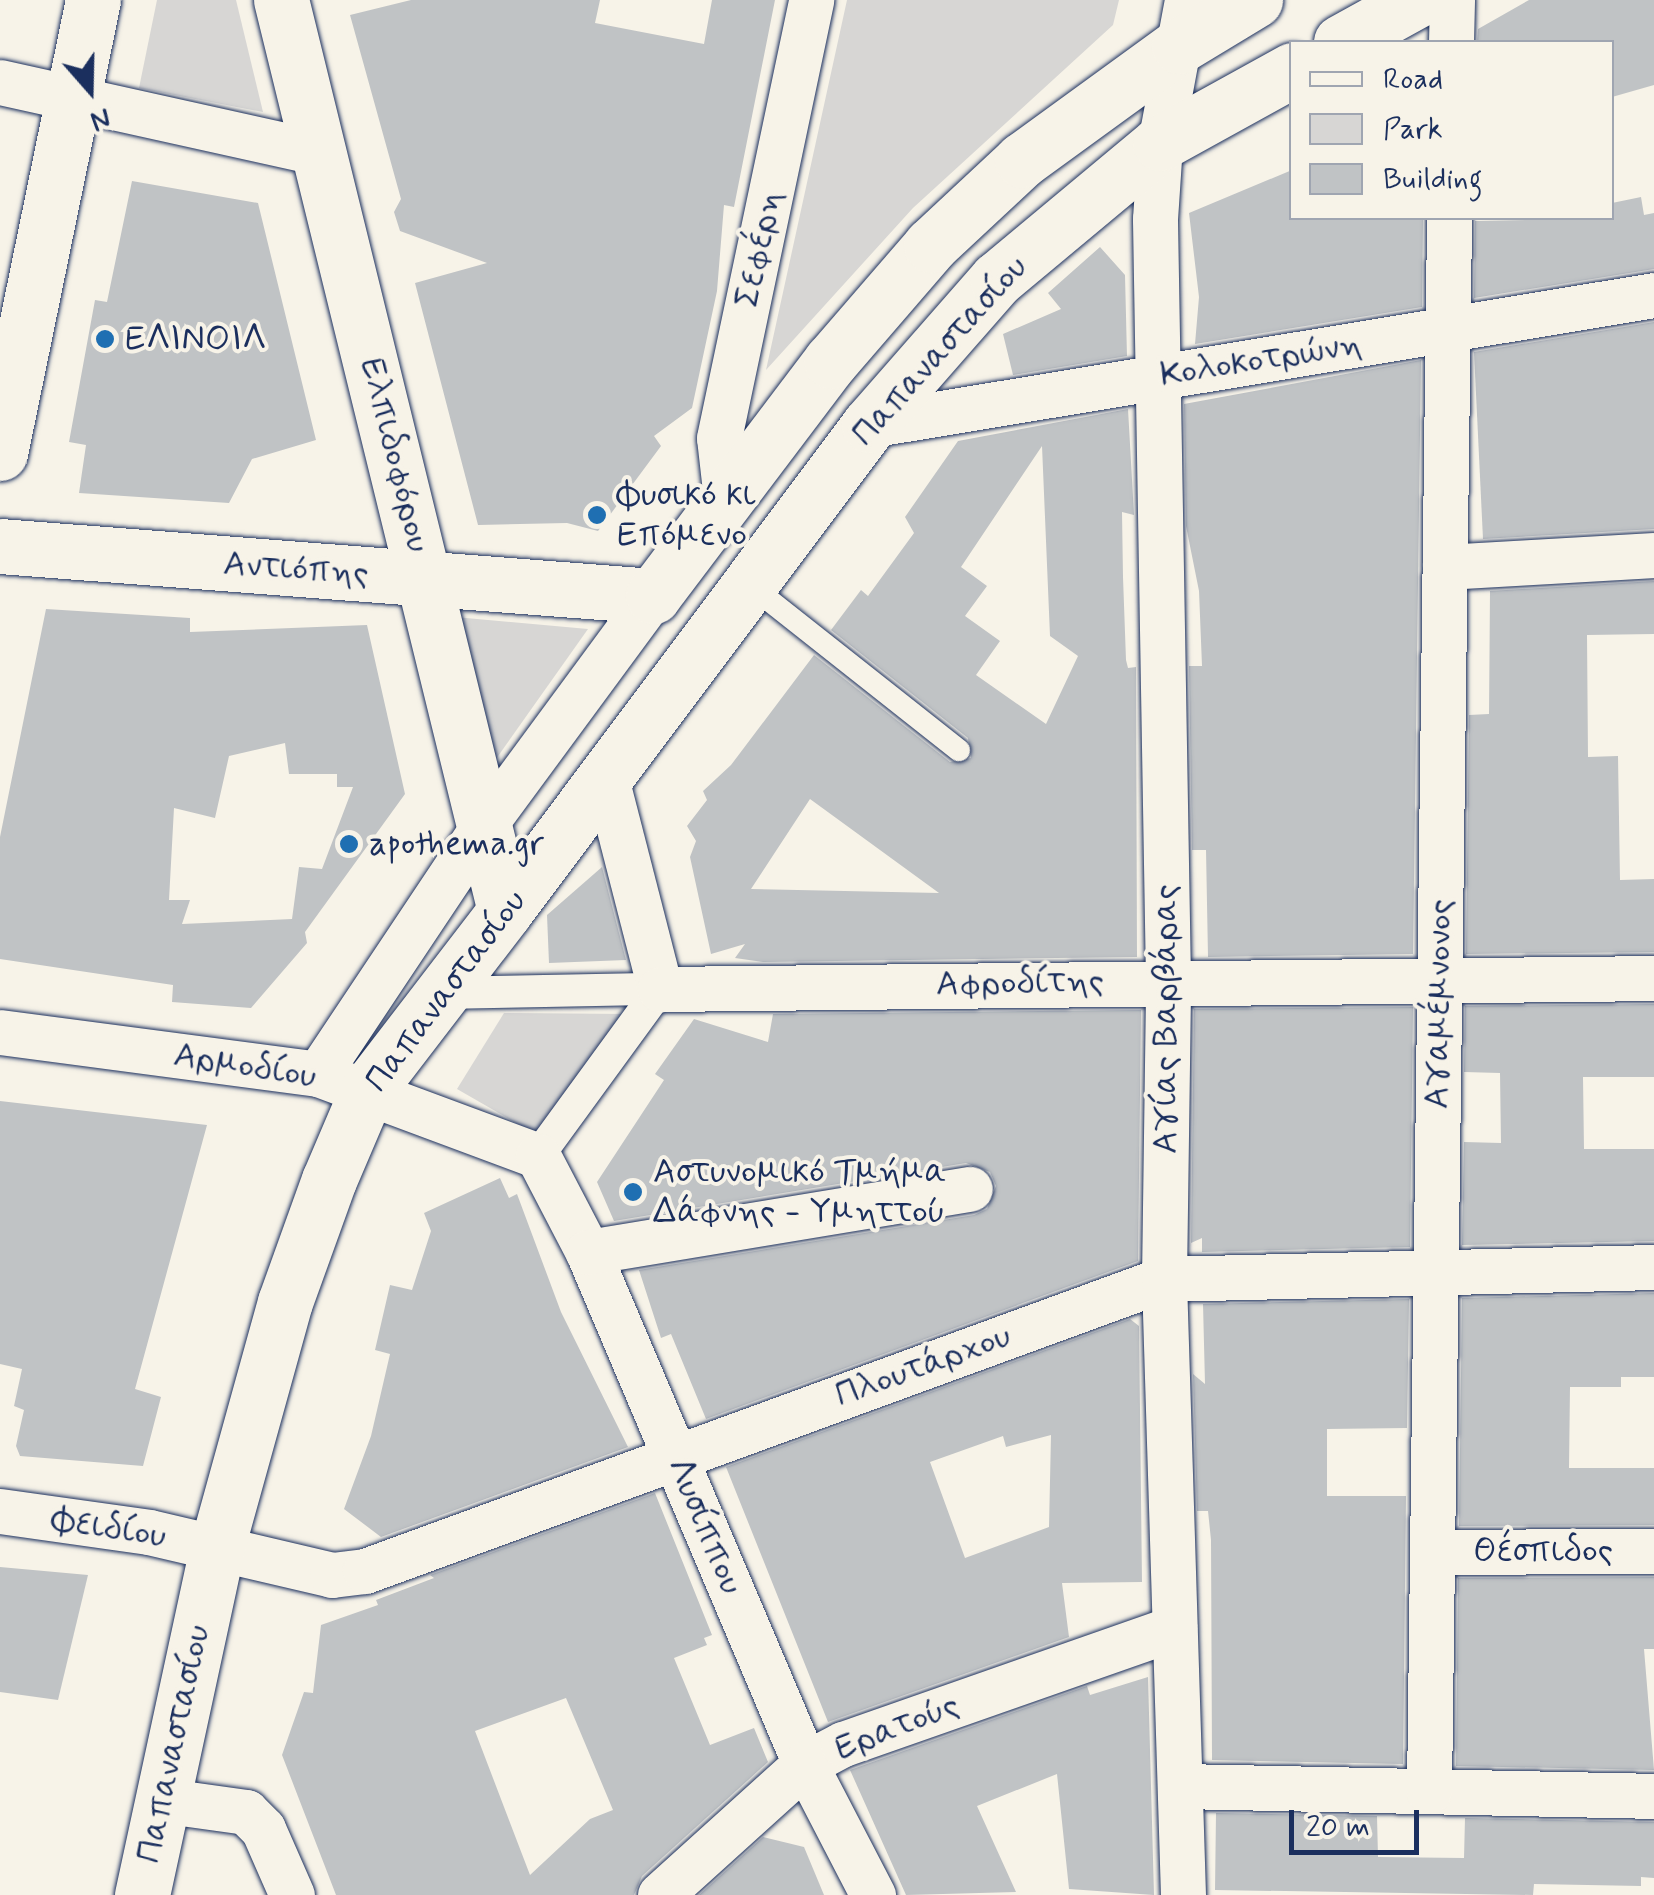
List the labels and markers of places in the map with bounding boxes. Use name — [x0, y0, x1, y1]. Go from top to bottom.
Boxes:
place label: ΕΛΙΝΟΙΛ — [125, 318, 266, 360]
marker: ΕΛΙΝΟΙΛ — [94, 328, 116, 350]
place label: Φυσικό κι Επόμενο — [617, 474, 755, 556]
marker: Φυσικό κι Επόμενο — [586, 504, 608, 526]
place label: apothema.gr — [369, 823, 544, 865]
marker: apothema.gr — [338, 833, 360, 855]
place label: Αστυνομικό Τμήμα Δάφνης - Υμηττού — [653, 1151, 947, 1233]
marker: Αστυνομικό Τμήμα Δάφνης - Υμηττού — [622, 1181, 644, 1203]

